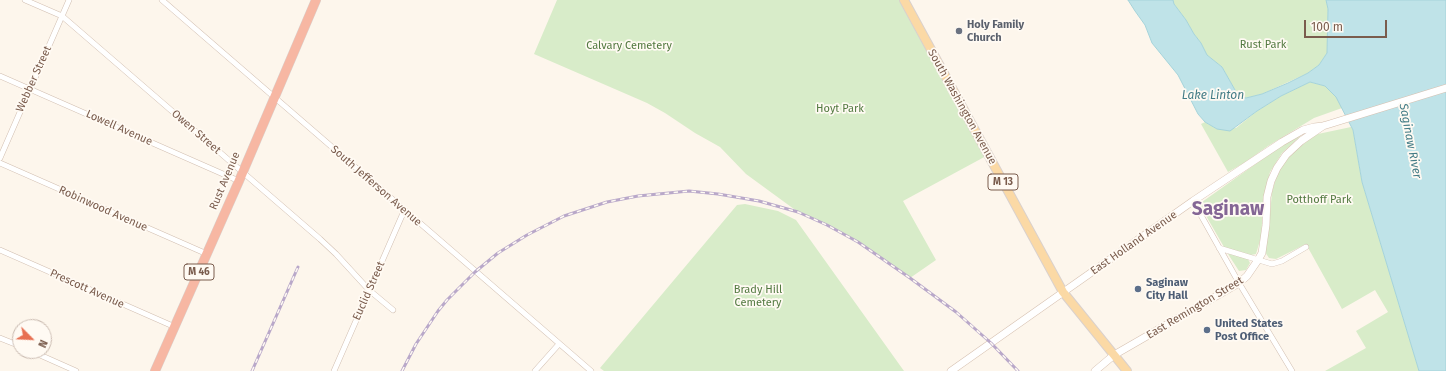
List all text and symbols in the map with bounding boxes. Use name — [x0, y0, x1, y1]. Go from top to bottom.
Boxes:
scale bar — [1306, 12, 1389, 38]
place label: Holy Family Church — [967, 18, 1024, 44]
text: 100 m — [1311, 20, 1343, 34]
marker: Holy Family Church — [954, 26, 964, 36]
park label: Rust Park — [1240, 38, 1286, 52]
park label: Calvary Cemetery — [586, 39, 672, 53]
street label: Webber Street — [14, 44, 54, 114]
street label: South Washington Avenue — [925, 47, 999, 167]
water label: Lake Linton — [1182, 89, 1244, 103]
park label: Hoyt Park — [816, 102, 864, 116]
water label: Saginaw River — [1396, 102, 1424, 180]
street label: Lowell Avenue — [84, 107, 154, 149]
street label: Owen Street — [169, 107, 223, 157]
street label: South Jefferson Avenue — [328, 143, 424, 229]
street label: Rust Avenue — [207, 150, 243, 212]
road number: M 13 — [988, 174, 1018, 190]
street label: Robinwood Avenue — [57, 184, 149, 234]
park label: Potthoff Park — [1286, 193, 1352, 207]
district label: Saginaw — [1192, 199, 1264, 221]
street label: East Holland Avenue — [1088, 208, 1180, 278]
street label: Euclid Street — [350, 260, 388, 322]
road number: M 46 — [184, 264, 214, 280]
street label: Prescott Avenue — [48, 267, 126, 311]
street label: East Remington Street — [1144, 274, 1246, 342]
place label: Saginaw City Hall — [1146, 276, 1188, 302]
park label: Brady Hill Cemetery — [734, 283, 782, 309]
marker: Saginaw City Hall — [1133, 284, 1143, 294]
place label: United States Post Office — [1215, 317, 1283, 343]
north arrow — [12, 319, 52, 359]
marker: United States Post Office — [1202, 325, 1212, 335]
text: N — [35, 338, 50, 350]

